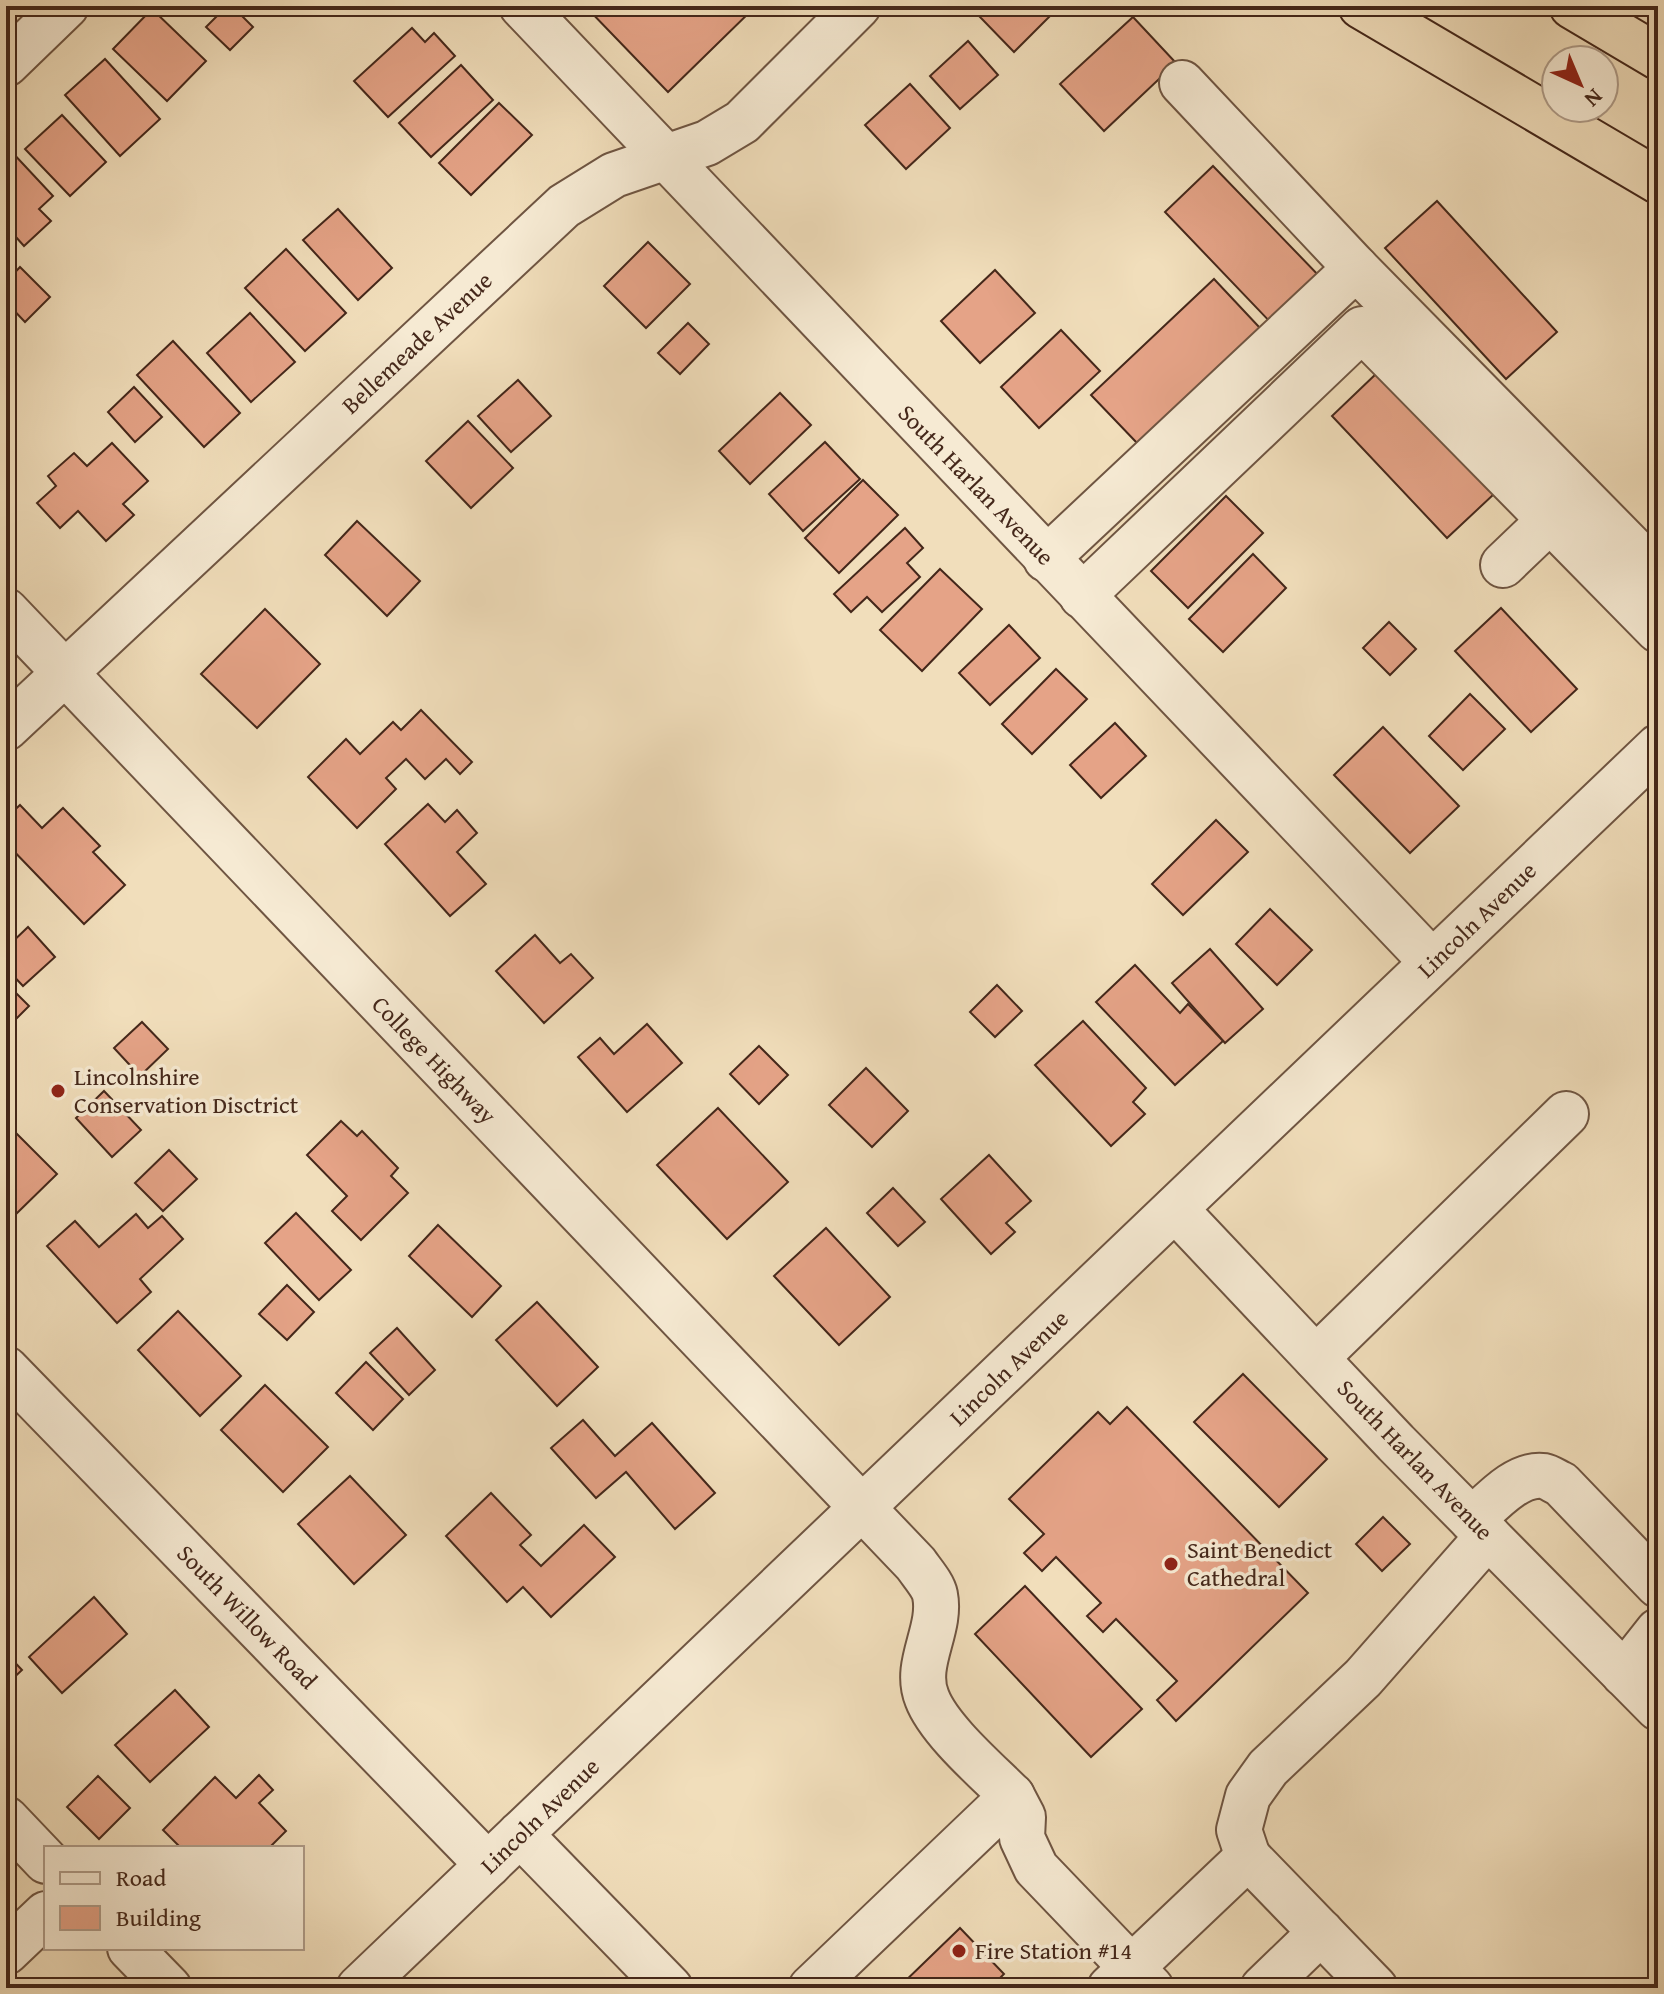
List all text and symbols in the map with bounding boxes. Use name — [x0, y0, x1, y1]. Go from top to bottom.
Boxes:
north arrow — [1540, 44, 1620, 124]
text: N — [1577, 82, 1610, 115]
street label: Bellemeade Avenue — [333, 263, 500, 422]
street label: South Harlan Avenue — [890, 396, 1063, 573]
street label: Lincoln Avenue — [1409, 854, 1544, 986]
street label: College Highway — [364, 988, 505, 1132]
place label: Lincolnshire Conservation Disctrict — [74, 1059, 299, 1122]
marker: Lincolnshire Conservation Disctrict — [49, 1082, 67, 1100]
street label: Lincoln Avenue — [941, 1302, 1076, 1434]
street label: South Harlan Avenue — [1329, 1371, 1502, 1548]
place label: Saint Benedict Cathedral — [1187, 1532, 1333, 1595]
street label: South Willow Road — [169, 1536, 326, 1697]
marker: Saint Benedict Cathedral — [1162, 1555, 1180, 1573]
street label: Lincoln Avenue — [472, 1750, 607, 1882]
legend — [44, 1846, 304, 1950]
text: Road — [116, 1860, 166, 1895]
text: Building — [116, 1900, 201, 1935]
place label: Fire Station #14 — [975, 1933, 1132, 1968]
marker: Fire Station #14 — [950, 1942, 968, 1960]

